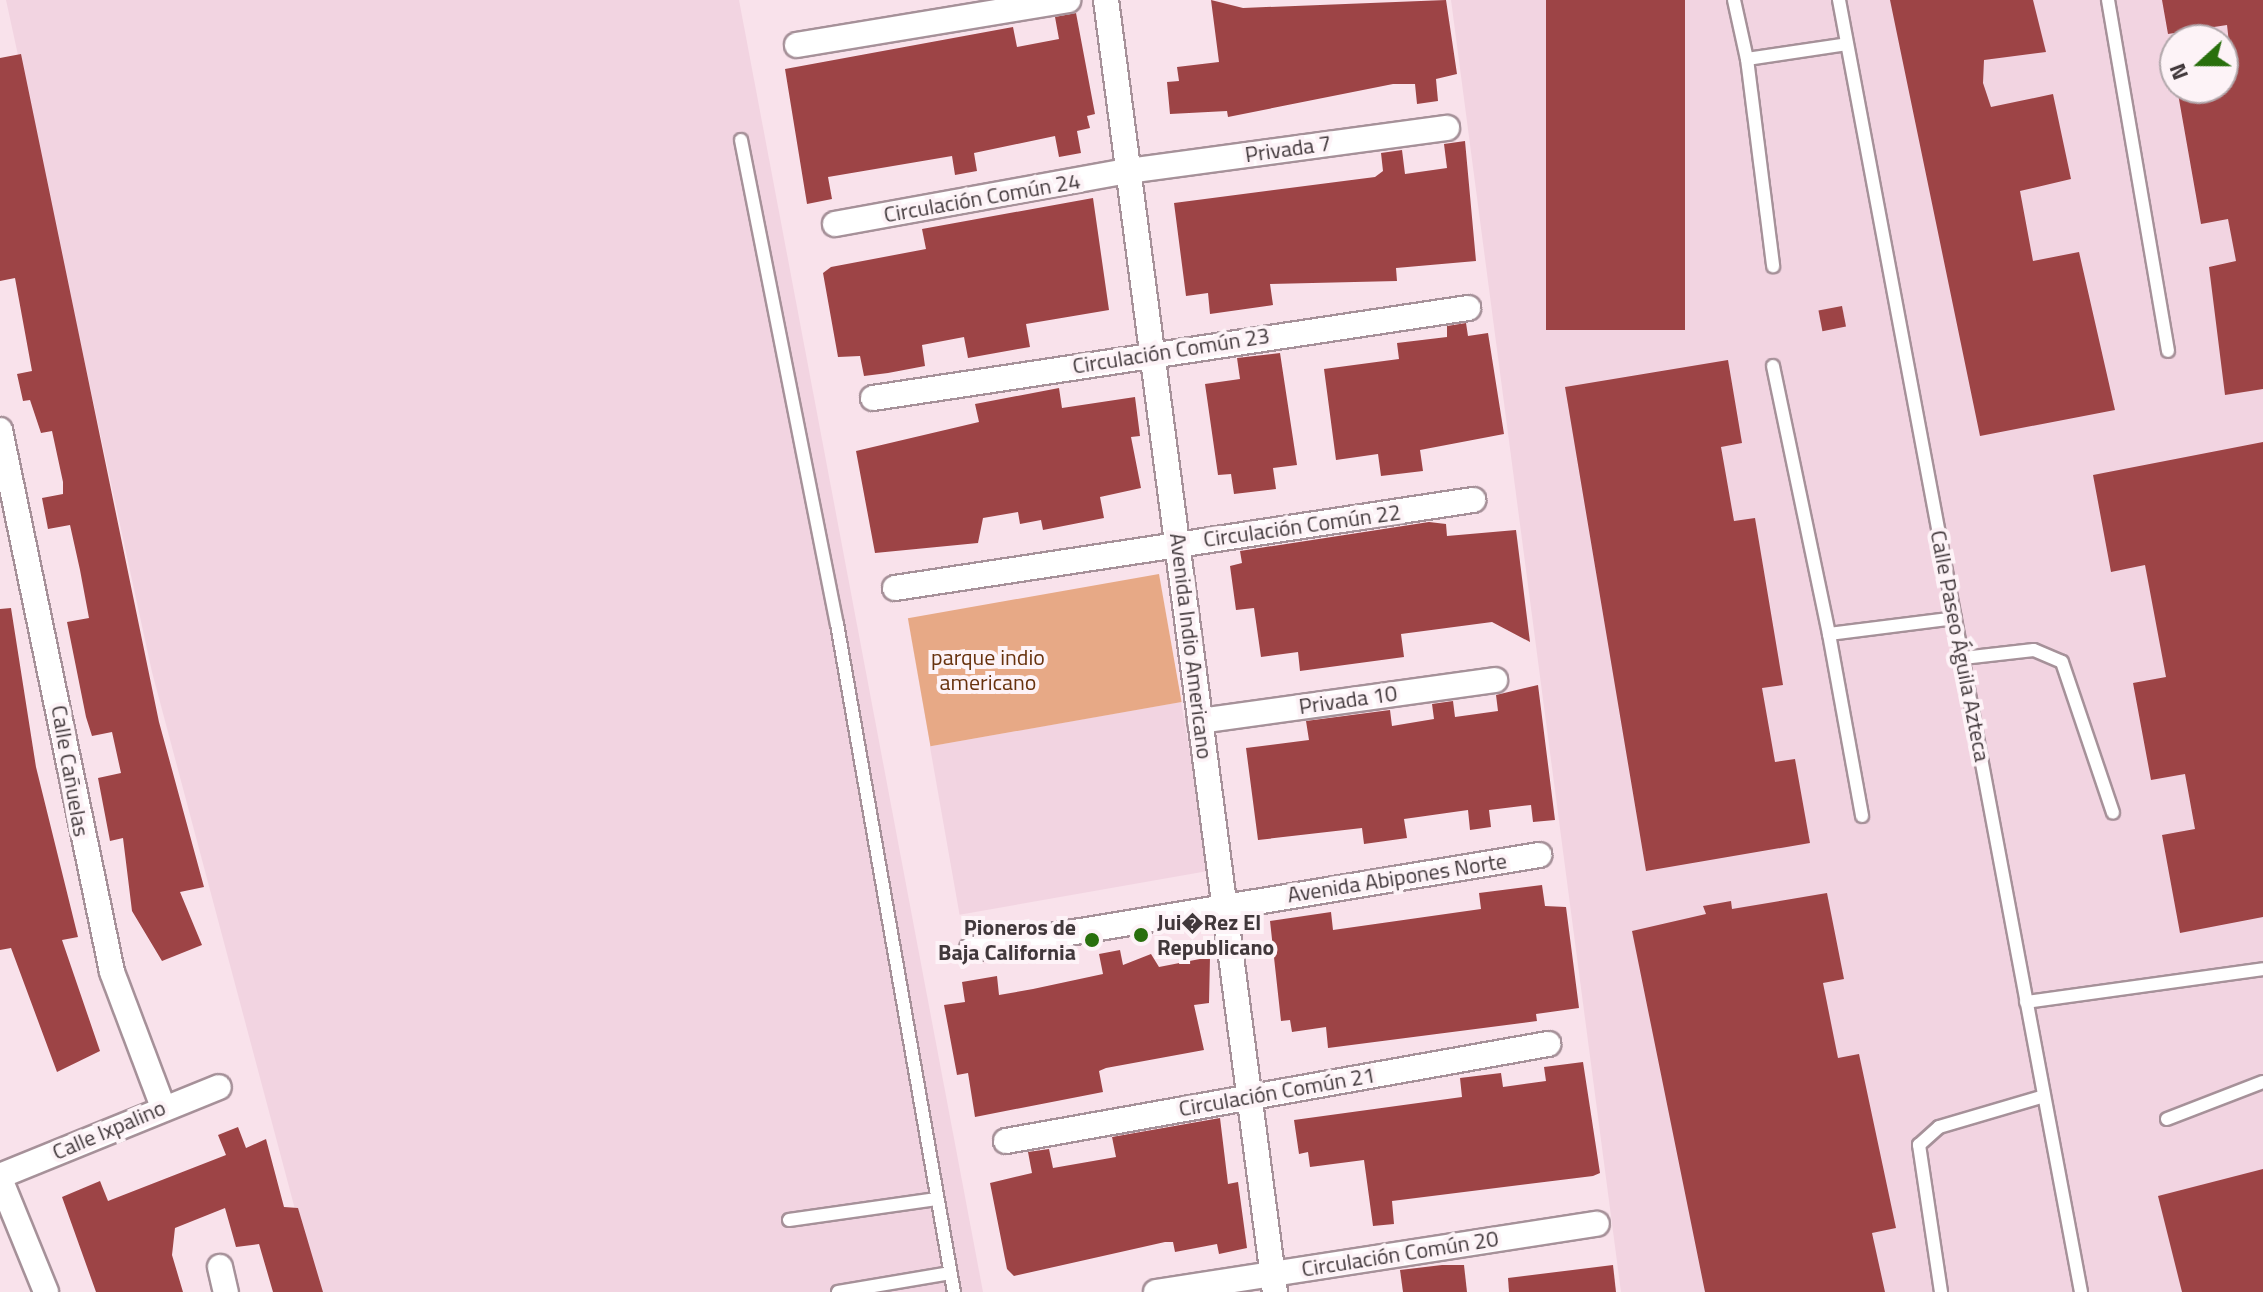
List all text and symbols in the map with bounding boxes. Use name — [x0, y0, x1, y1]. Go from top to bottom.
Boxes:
north arrow — [2159, 24, 2239, 104]
text: N — [2160, 59, 2197, 85]
street label: Privada 7 — [1243, 130, 1333, 168]
street label: Circulación Común 24 — [882, 168, 1082, 228]
street label: Circulación Común 23 — [1071, 322, 1271, 380]
street label: Circulación Común 22 — [1202, 499, 1402, 553]
street label: Calle Paseo Águila Azteca — [1925, 528, 1995, 764]
street label: Avenida Indio Americano — [1164, 531, 1218, 761]
park label: parque indio americano — [931, 644, 1045, 696]
street label: Privada 10 — [1297, 680, 1399, 720]
street label: Calle Cañuelas — [45, 703, 95, 839]
street label: Avenida Abipones Norte — [1285, 848, 1509, 908]
place label: Jui�Rez El Republicano — [1157, 909, 1274, 960]
place label: Pioneros de Baja California — [938, 914, 1076, 966]
marker: Jui�Rez El Republicano — [1132, 926, 1150, 944]
marker: Pioneros de Baja California — [1083, 931, 1101, 949]
street label: Circulación Común 21 — [1177, 1062, 1377, 1122]
street label: Calle Ixpalino — [48, 1094, 170, 1166]
street label: Circulación Común 20 — [1300, 1225, 1500, 1283]

